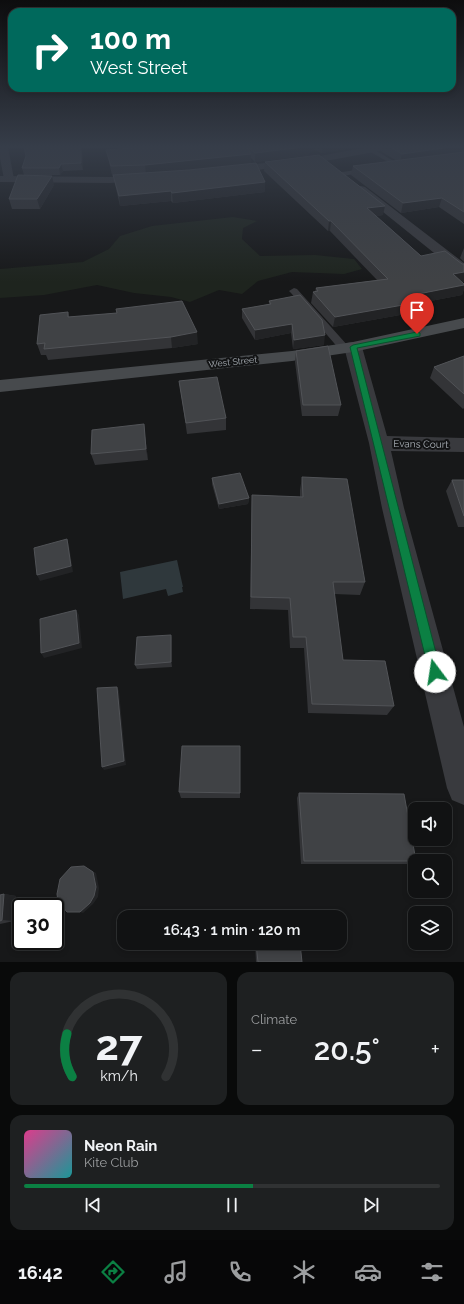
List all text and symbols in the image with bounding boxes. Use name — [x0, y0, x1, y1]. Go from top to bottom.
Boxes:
text: 100 m — [90, 23, 171, 56]
icon: right — [24, 24, 76, 76]
text: West Street — [90, 57, 187, 78]
pin — [400, 293, 434, 334]
icon: arrive — [406, 299, 428, 321]
street label: West Street — [208, 354, 258, 370]
street label: Evans Court — [393, 438, 449, 450]
position arrow — [414, 651, 456, 693]
map controls — [408, 802, 452, 950]
button: sound — [408, 802, 452, 846]
button: search — [408, 854, 452, 898]
speed limit sign: 30 — [12, 898, 64, 950]
button: layers — [408, 906, 452, 950]
text: 16:43 · 1 min · 120 m — [164, 921, 300, 939]
text: Climate — [251, 1012, 297, 1027]
text: 27 — [95, 1020, 143, 1069]
text: 20.5° — [314, 1032, 380, 1067]
text: − — [251, 1036, 263, 1062]
text: + — [431, 1036, 440, 1062]
text: km/h — [100, 1067, 137, 1083]
text: Neon Rain — [84, 1137, 157, 1155]
text: Kite Club — [84, 1155, 139, 1170]
icon: previous — [82, 1194, 104, 1216]
icon: pause — [221, 1194, 243, 1216]
icon: next — [360, 1194, 382, 1216]
icon: directions — [99, 1258, 127, 1286]
icon: music — [162, 1258, 190, 1286]
icon: phone — [226, 1258, 254, 1286]
icon: climate — [290, 1258, 318, 1286]
icon: car — [354, 1258, 382, 1286]
icon: filters — [418, 1258, 446, 1286]
text: 16:42 — [18, 1262, 63, 1283]

